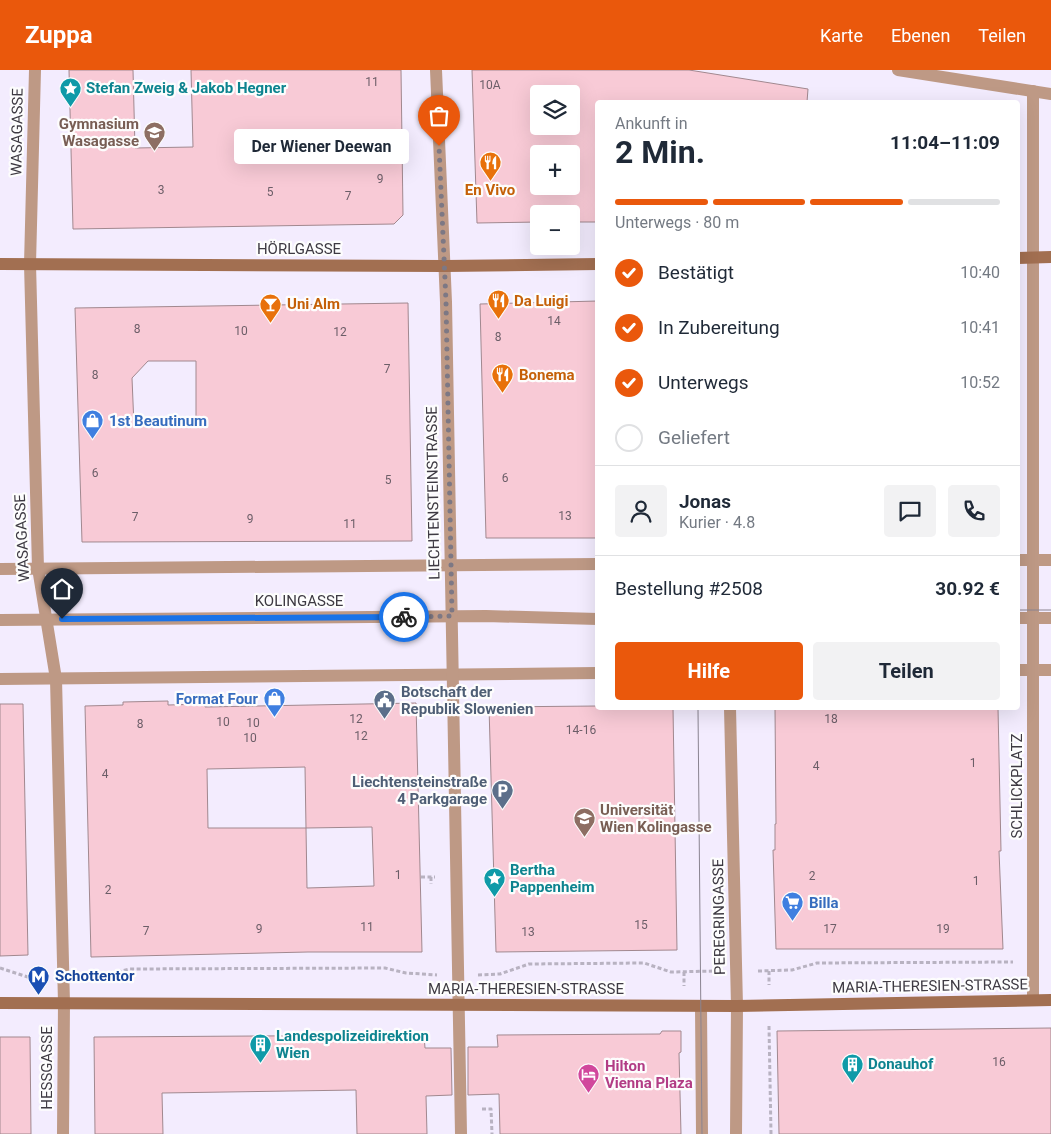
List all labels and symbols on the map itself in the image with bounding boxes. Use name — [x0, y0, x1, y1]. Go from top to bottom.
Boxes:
house number: 11 — [365, 75, 379, 89]
place icon: Stefan Zweig & Jakob Hegner — [58, 76, 82, 107]
house number: 10A — [479, 78, 501, 92]
place label: Stefan Zweig & Jakob Hegner — [86, 79, 287, 97]
street label: WASAGASSE — [7, 88, 27, 176]
pin — [418, 95, 460, 146]
place label: Gymnasium Wasagasse — [59, 115, 139, 150]
school or university icon: Gymnasium Wasagasse — [143, 121, 167, 152]
callout: Der Wiener Deewan — [234, 128, 409, 164]
restaurant icon: En Vivo — [478, 150, 502, 181]
house number: 9 — [377, 172, 383, 186]
place label: En Vivo — [465, 181, 515, 199]
house number: 3 — [158, 183, 164, 197]
house number: 5 — [267, 185, 274, 199]
house number: 7 — [345, 189, 352, 203]
street label: HÖRLGASSE — [257, 240, 342, 258]
restaurant icon: Da Luigi — [486, 289, 510, 320]
bar icon: Uni Alm — [259, 292, 283, 323]
place label: Da Luigi — [514, 292, 568, 310]
place label: Uni Alm — [287, 295, 340, 313]
house number: 14 — [547, 314, 561, 328]
house number: 8 — [134, 322, 141, 336]
house number: 10 — [234, 324, 248, 338]
house number: 12 — [333, 325, 347, 339]
house number: 8 — [495, 330, 502, 344]
house number: 7 — [384, 362, 391, 376]
restaurant icon: Bonema — [491, 363, 515, 394]
place label: Bonema — [519, 366, 575, 384]
house number: 8 — [92, 368, 99, 382]
street label: LIECHTENSTEINSTRASSE — [422, 406, 444, 580]
shop icon: 1st Beautinum — [81, 409, 105, 440]
place label: 1st Beautinum — [109, 412, 207, 430]
house number: 6 — [92, 466, 99, 480]
house number: 6 — [502, 471, 509, 485]
house number: 5 — [385, 473, 392, 487]
street label: WASAGASSE — [11, 493, 33, 582]
house number: 13 — [558, 509, 572, 523]
house number: 7 — [132, 510, 139, 524]
house number: 9 — [247, 512, 253, 526]
house number: 11 — [343, 517, 357, 531]
pin — [41, 568, 83, 619]
street label: KOLINGASSE — [255, 592, 344, 610]
courier — [379, 592, 429, 642]
place label: Botschaft der Republik Slowenien — [401, 683, 533, 718]
shop icon: Format Four — [262, 687, 286, 718]
public building icon: Botschaft der Republik Slowenien — [373, 689, 397, 720]
place label: Format Four — [176, 690, 258, 708]
house number: 12 — [349, 712, 363, 726]
house number: 18 — [824, 712, 838, 726]
house number: 10 — [216, 715, 230, 729]
house number: 10 — [246, 716, 260, 730]
house number: 8 — [137, 717, 144, 731]
house number: 14-16 — [566, 723, 596, 737]
house number: 12 — [354, 729, 368, 743]
house number: 10 — [243, 731, 257, 745]
street label: SCHLICKPLATZ — [1008, 733, 1026, 839]
house number: 1 — [970, 756, 976, 770]
house number: 4 — [813, 759, 820, 773]
house number: 4 — [102, 767, 109, 781]
place label: Liechtensteinstraße 4 Parkgarage — [352, 773, 487, 808]
parking icon: Liechtensteinstraße 4 Parkgarage — [491, 779, 515, 810]
place label: Universität Wien Kolingasse — [600, 801, 712, 836]
school or university icon: Universität Wien Kolingasse — [572, 807, 596, 838]
street label: PEREGRINGASSE — [709, 858, 729, 975]
place label: Bertha Pappenheim — [510, 861, 594, 896]
place icon: Bertha Pappenheim — [482, 867, 506, 898]
house number: 1 — [395, 868, 401, 882]
house number: 2 — [809, 869, 816, 883]
house number: 1 — [973, 874, 979, 888]
house number: 2 — [105, 883, 112, 897]
supermarket icon: Billa — [781, 891, 805, 922]
place label: Billa — [809, 894, 839, 912]
house number: 15 — [634, 918, 648, 932]
house number: 11 — [360, 920, 374, 934]
house number: 9 — [256, 922, 262, 936]
house number: 17 — [823, 922, 837, 936]
house number: 19 — [936, 922, 950, 936]
house number: 7 — [143, 924, 150, 938]
house number: 13 — [521, 925, 535, 939]
metro station icon: Schottentor — [27, 964, 51, 995]
place label: Schottentor — [55, 967, 135, 985]
street label: MARIA-THERESIEN-STRASSE — [832, 975, 1029, 997]
street label: MARIA-THERESIEN-STRASSE — [428, 980, 624, 998]
street label: HESSGASSE — [38, 1026, 56, 1110]
place label: Landespolizeidirektion Wien — [276, 1027, 429, 1062]
building icon: Landespolizeidirektion Wien — [248, 1033, 272, 1064]
building icon: Donauhof — [840, 1052, 864, 1083]
place label: Donauhof — [868, 1055, 934, 1073]
house number: 16 — [992, 1055, 1006, 1069]
place label: Hilton Vienna Plaza — [605, 1057, 693, 1092]
hotel icon: Hilton Vienna Plaza — [577, 1063, 601, 1094]

